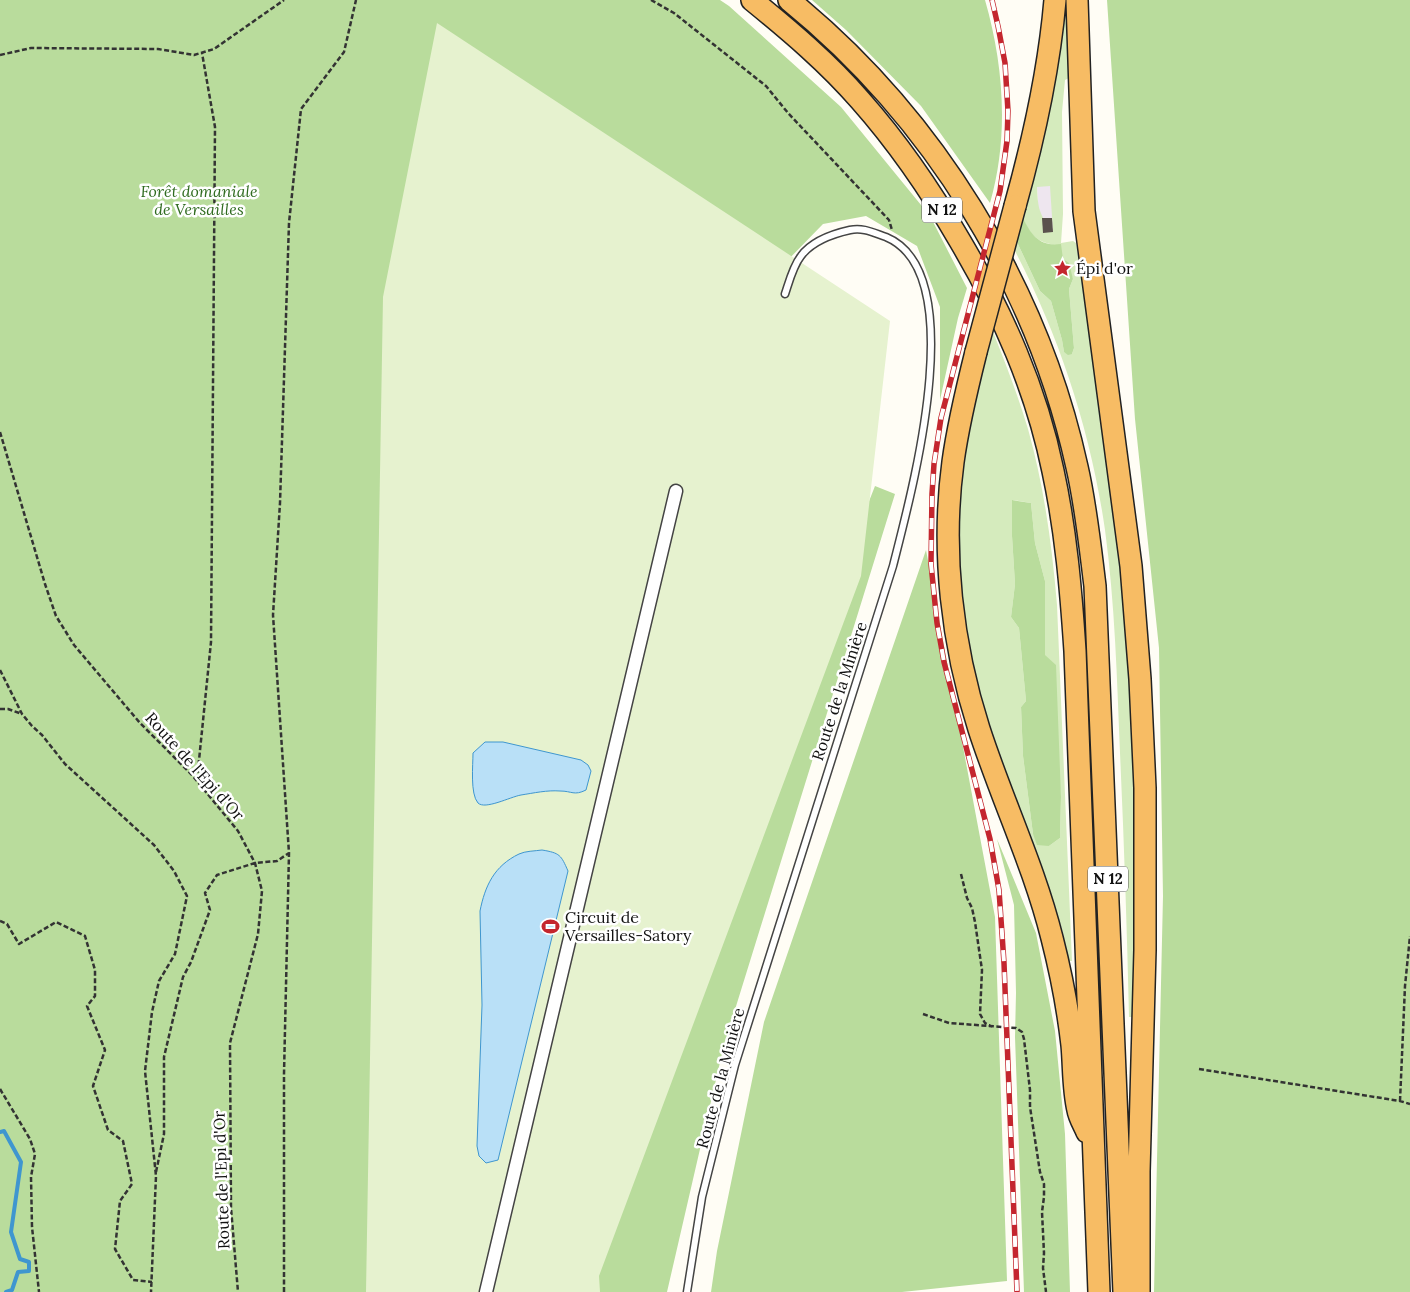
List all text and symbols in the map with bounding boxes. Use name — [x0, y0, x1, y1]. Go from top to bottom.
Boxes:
park label: Forêt domaniale de Versailles — [140, 181, 258, 219]
road number: N 12 — [922, 198, 962, 222]
place icon: Épi d'or — [1052, 258, 1072, 278]
place label: Épi d'or — [1076, 258, 1133, 278]
street label: Route de la Minière — [807, 619, 871, 763]
street label: Route de l'Epi d'Or — [141, 708, 249, 824]
road number: N 12 — [1088, 866, 1128, 892]
place label: Circuit de Versailles-Satory — [564, 907, 692, 945]
sports icon: Circuit de Versailles-Satory — [541, 916, 561, 936]
street label: Route de la Minière — [692, 1005, 748, 1150]
street label: Route de l'Epi d'Or — [209, 1110, 233, 1250]

